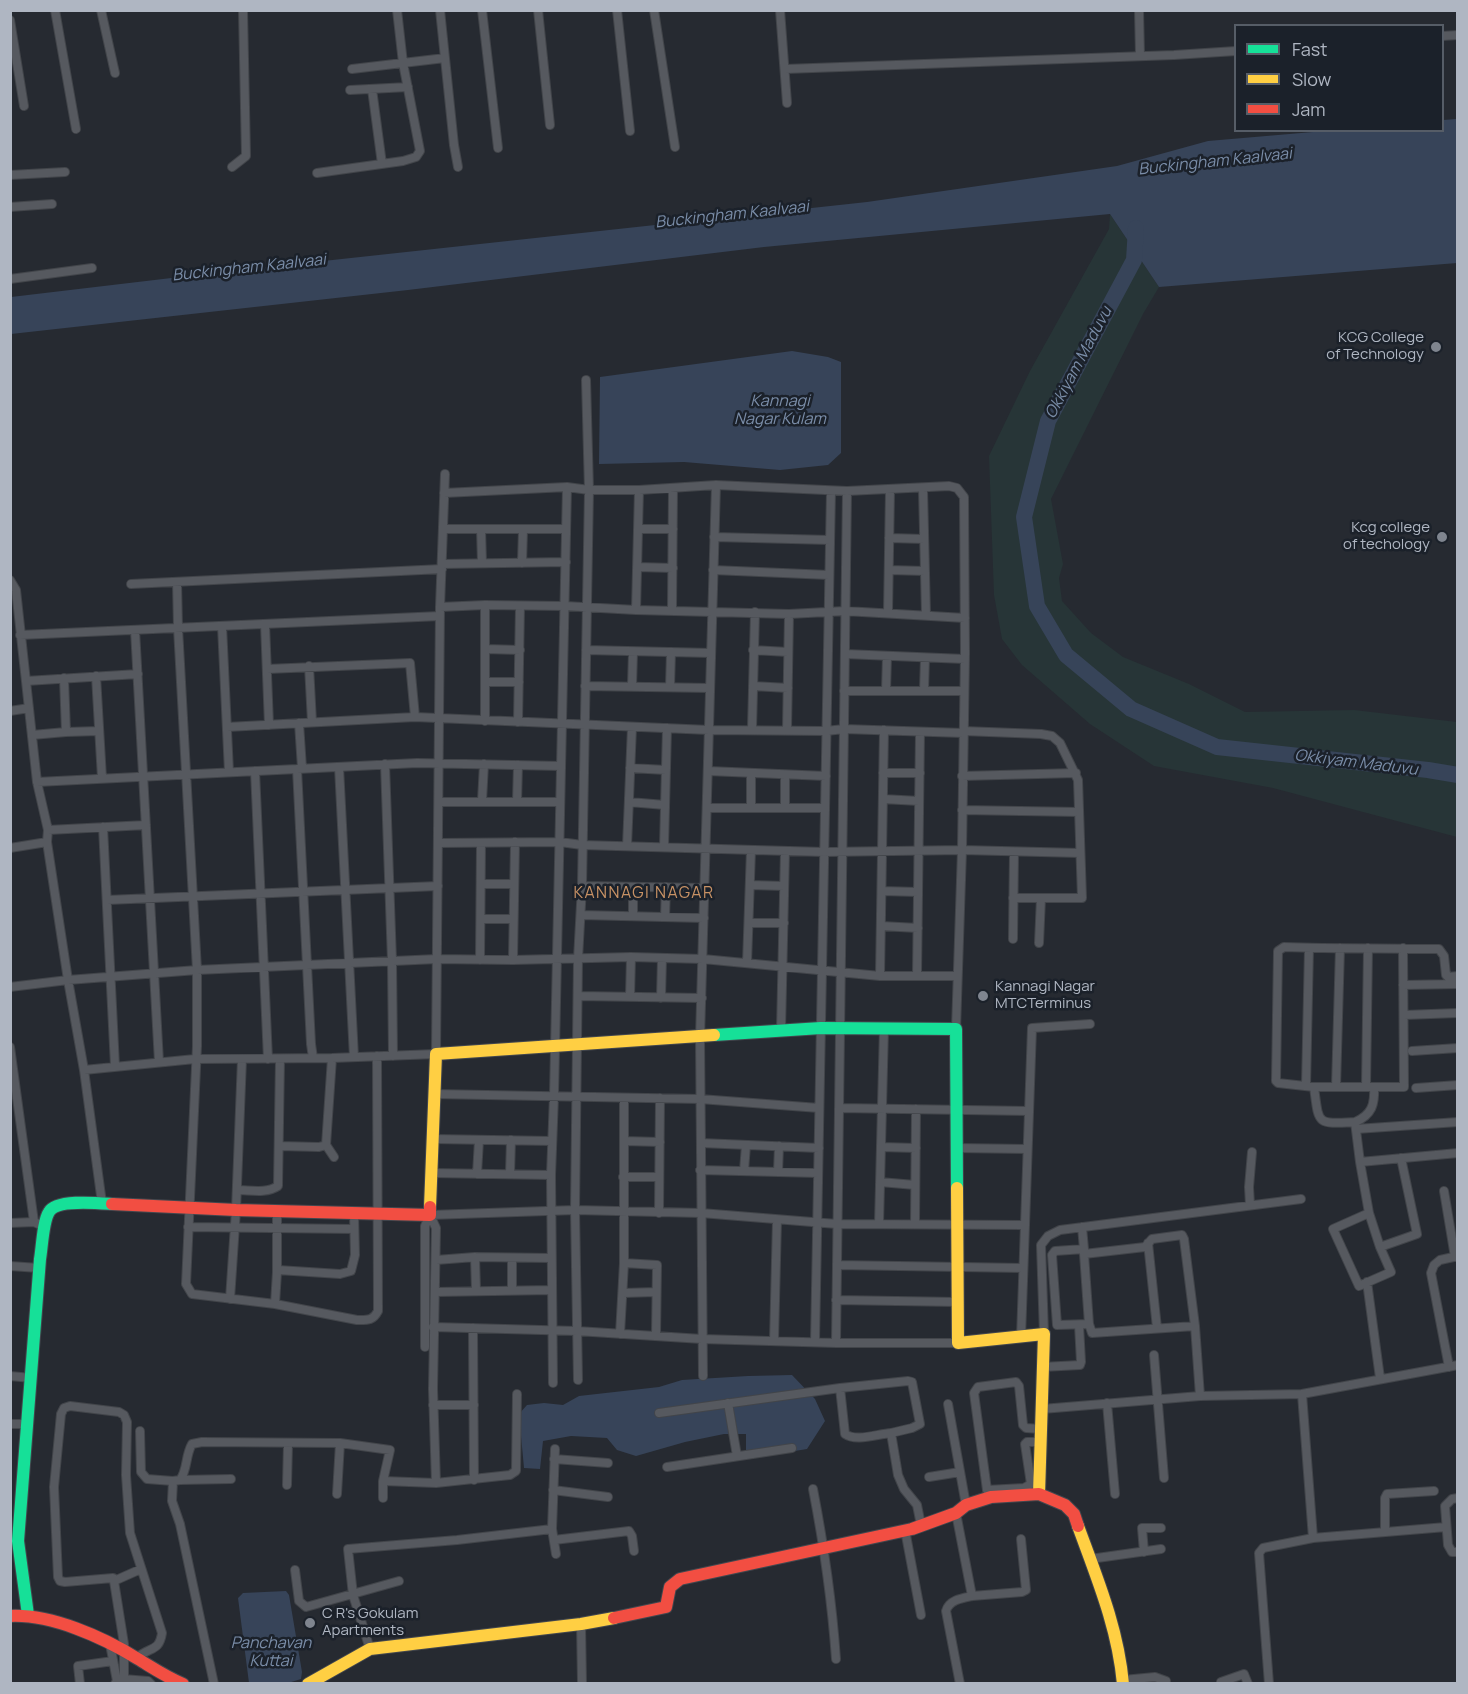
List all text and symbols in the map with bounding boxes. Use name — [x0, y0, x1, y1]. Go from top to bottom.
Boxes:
legend — [1234, 24, 1444, 132]
text: Fast — [1292, 37, 1327, 61]
text: Slow — [1292, 67, 1331, 91]
text: Jam — [1292, 97, 1326, 121]
water label: Buckingham Kaalvaai — [1137, 144, 1293, 180]
water label: Buckingham Kaalvaai — [654, 197, 810, 233]
water label: Buckingham Kaalvaai — [171, 250, 327, 286]
water label: Okkiyam Maduvu — [1041, 304, 1117, 422]
place label: KCG College of Technology — [1326, 329, 1424, 364]
marker: KCG College of Technology — [1429, 340, 1443, 354]
water label: Kannagi Nagar Kulam — [734, 392, 826, 430]
place label: Kcg college of techology — [1343, 519, 1430, 554]
marker: Kcg college of techology — [1435, 530, 1449, 544]
water label: Okkiyam Maduvu — [1293, 746, 1419, 780]
district label: KANNAGI NAGAR — [573, 884, 715, 904]
place label: Kannagi Nagar MTCTerminus — [995, 978, 1095, 1013]
marker: Kannagi Nagar MTCTerminus — [976, 989, 990, 1003]
place label: C R's Gokulam Apartments — [322, 1605, 418, 1640]
marker: C R's Gokulam Apartments — [303, 1616, 317, 1630]
water label: Panchavan Kuttai — [231, 1634, 311, 1672]

